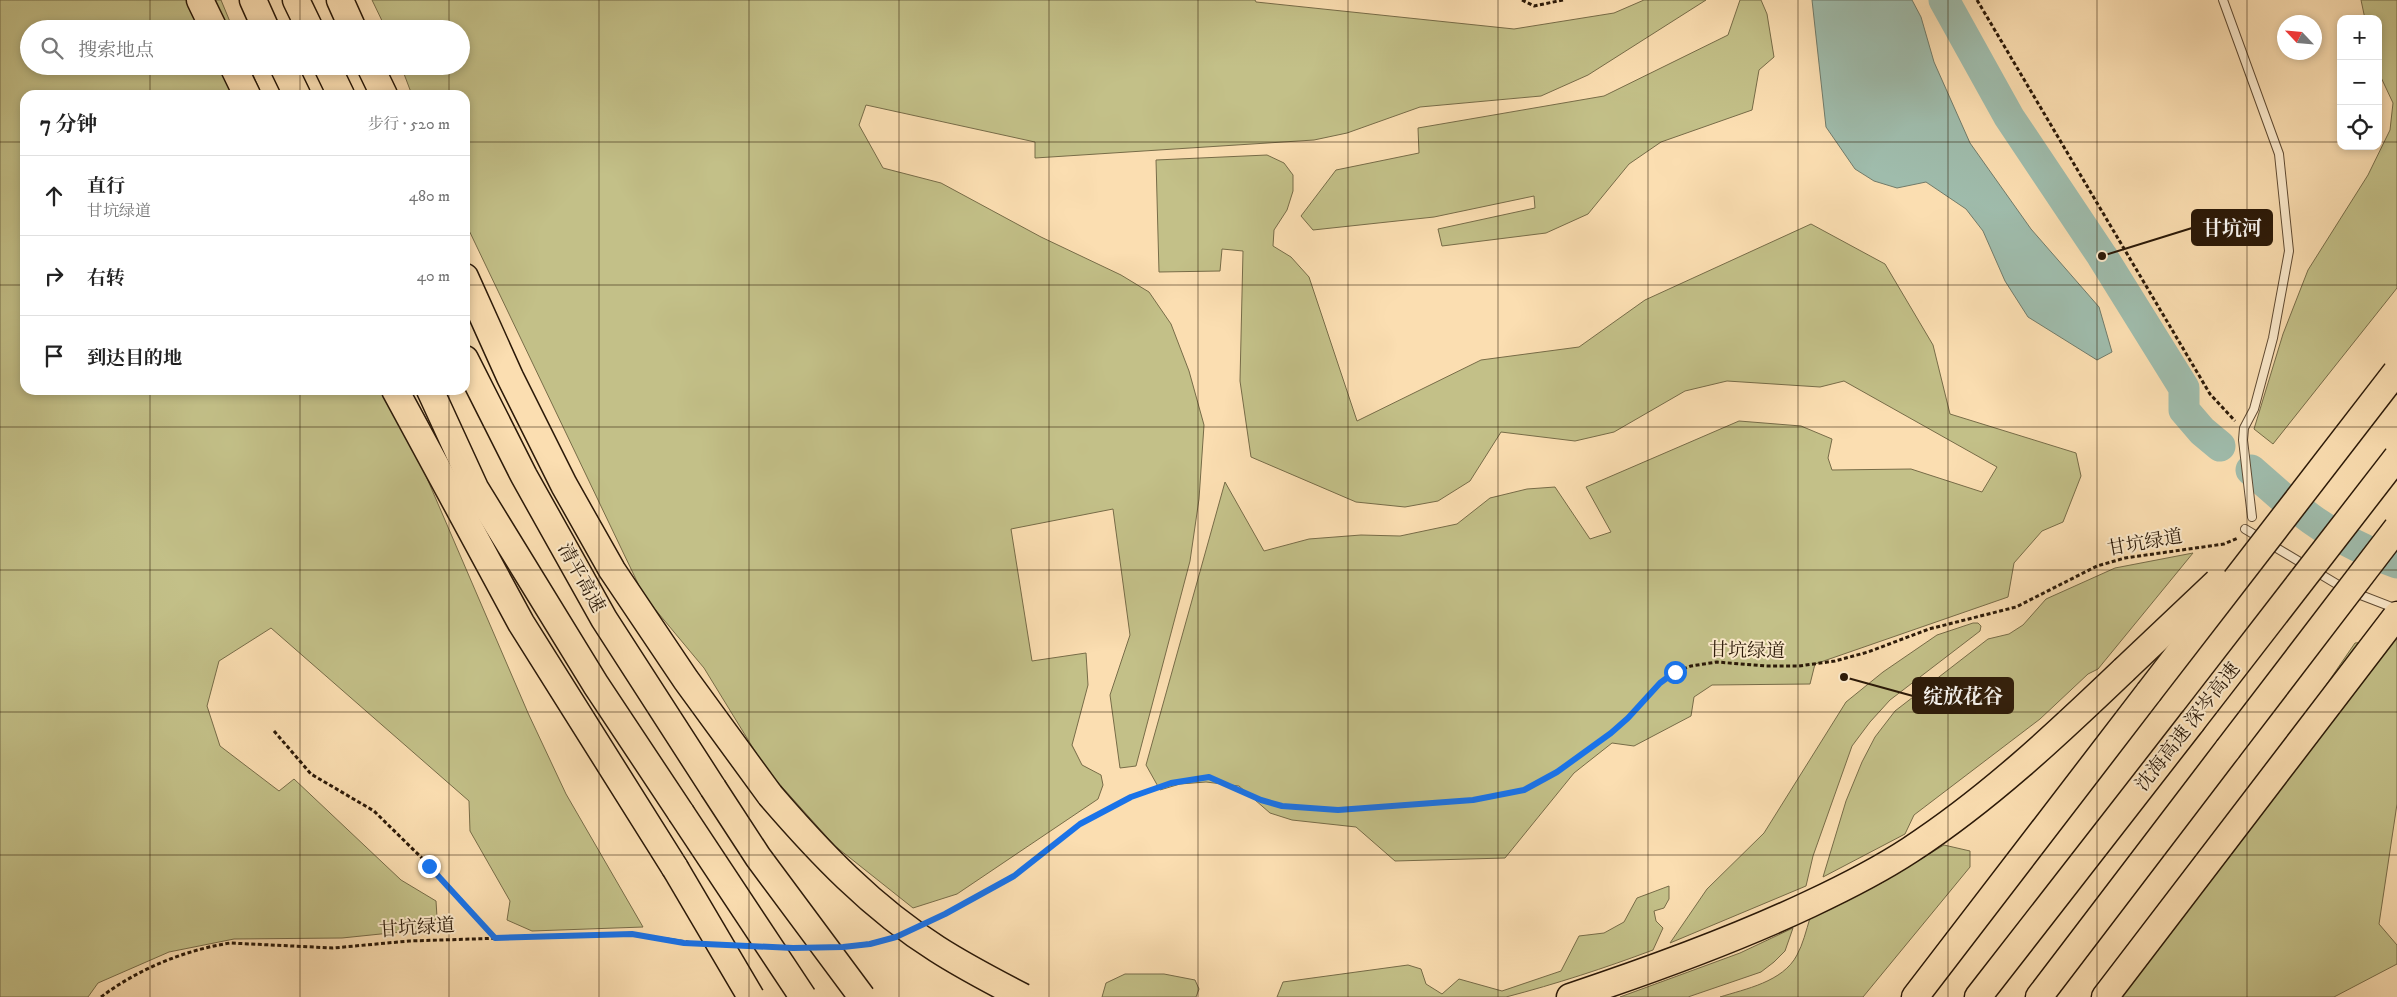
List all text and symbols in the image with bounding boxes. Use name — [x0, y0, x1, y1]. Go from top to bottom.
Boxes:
north arrow — [2277, 15, 2322, 60]
map controls — [2337, 15, 2382, 150]
button: + — [2337, 15, 2382, 60]
search box — [20, 20, 470, 75]
icon: search — [38, 34, 66, 62]
text: 搜索地点 — [78, 39, 154, 62]
button: − — [2337, 60, 2382, 105]
button: locate — [2337, 105, 2382, 150]
text: 7 分钟 — [40, 112, 98, 138]
text: 步行 · 520 m — [367, 114, 450, 134]
text: 直行 — [87, 175, 125, 198]
icon: ahead — [40, 182, 68, 210]
text: 480 m — [409, 186, 450, 206]
text: 甘坑绿道 — [87, 201, 151, 221]
callout: 甘坑河 — [2192, 210, 2272, 245]
text: 甘坑河 — [2202, 217, 2262, 242]
icon: right — [40, 262, 68, 290]
text: 40 m — [417, 266, 450, 286]
text: 右转 — [87, 267, 125, 290]
icon: arrive — [40, 342, 68, 370]
text: 到达目的地 — [87, 347, 182, 370]
street label: 甘坑绿道 — [2106, 525, 2184, 561]
street label: 清平高速 — [553, 539, 609, 617]
street label: 甘坑绿道 — [1709, 639, 1785, 663]
street label: 沈海高速 深岑高速 — [2131, 658, 2245, 796]
route start — [1664, 661, 1687, 684]
callout: 绽放花谷 — [1913, 678, 2013, 713]
text: 绽放花谷 — [1923, 685, 2003, 710]
route end — [418, 855, 441, 878]
street label: 甘坑绿道 — [378, 914, 456, 942]

